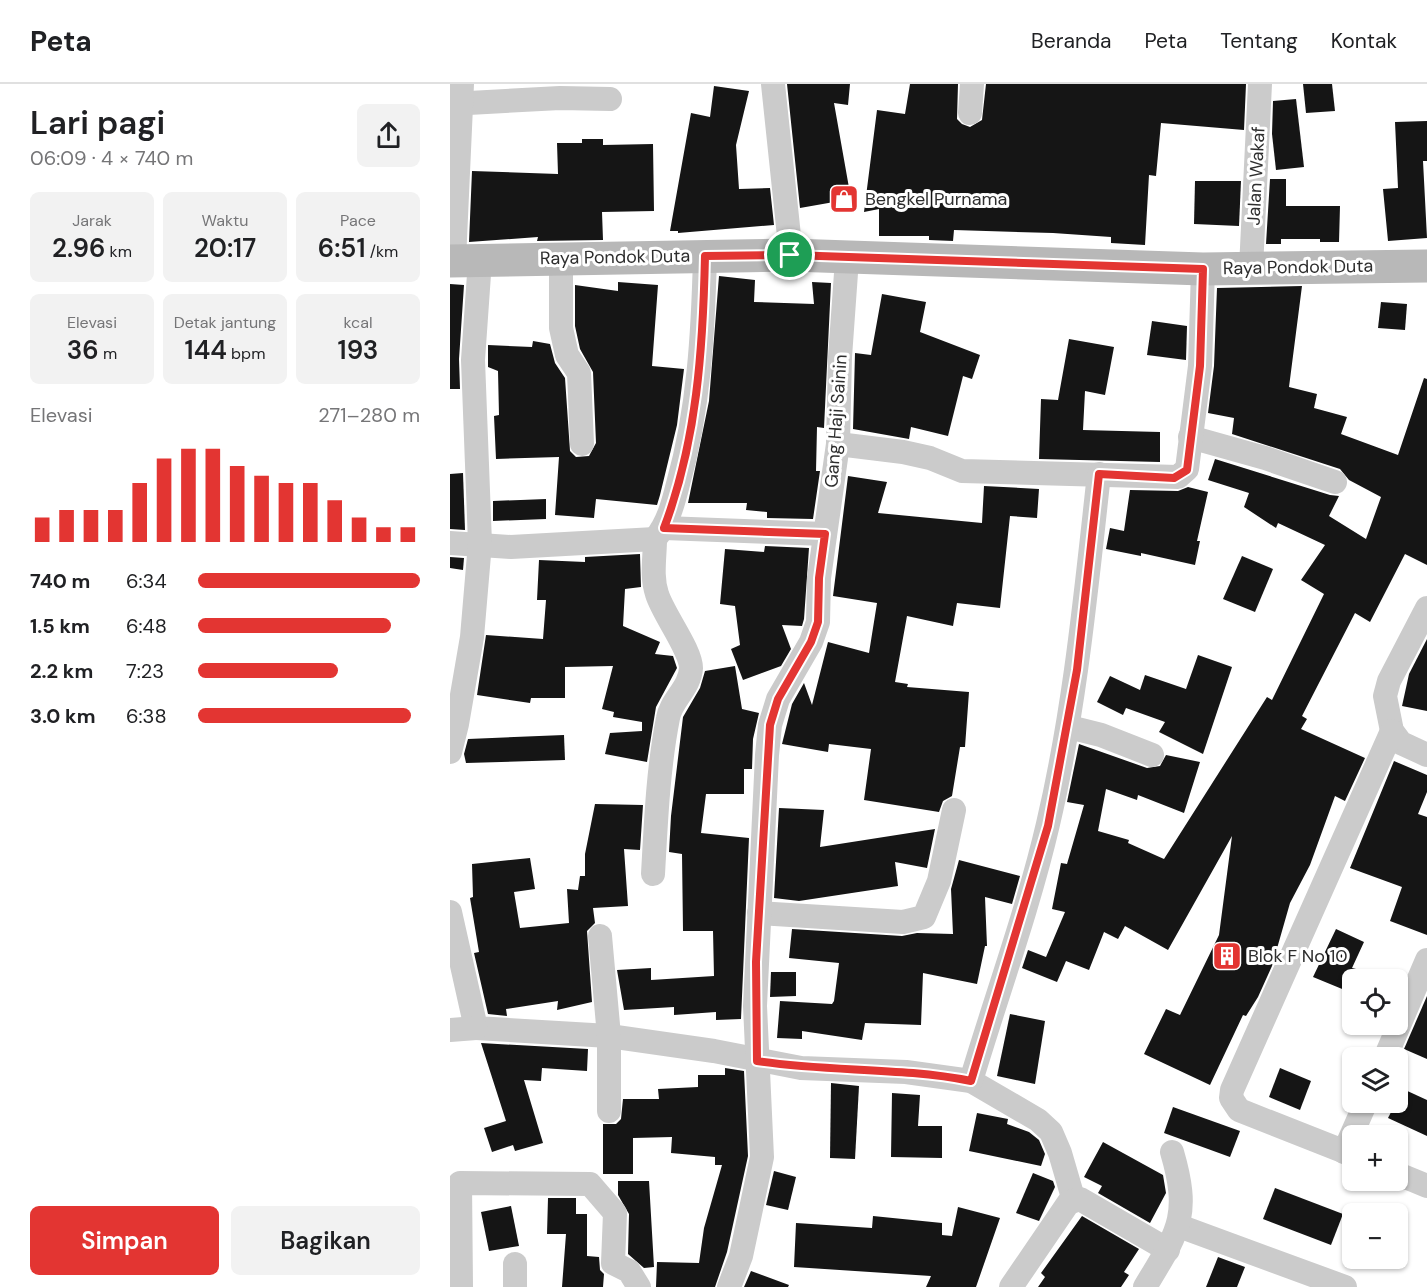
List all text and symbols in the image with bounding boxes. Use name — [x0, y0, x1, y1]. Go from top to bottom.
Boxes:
text: Peta — [30, 23, 92, 60]
text: Beranda — [1031, 27, 1112, 55]
text: Peta — [1145, 27, 1187, 55]
text: Tentang — [1220, 27, 1298, 55]
text: Kontak — [1331, 27, 1397, 55]
text: Lari pagi — [30, 101, 165, 144]
button: share — [357, 104, 420, 167]
street label: Jalan Wakaf — [1241, 126, 1271, 226]
text: 06:09 · 4 × 740 m — [30, 145, 193, 171]
shop icon: Bengkel Purnama — [828, 183, 860, 215]
place label: Bengkel Purnama — [865, 187, 1007, 211]
text: Jarak — [72, 210, 112, 231]
text: Waktu — [202, 210, 248, 231]
text: Pace — [340, 210, 376, 231]
pin — [764, 229, 815, 280]
text: 2.96 — [52, 231, 105, 265]
text: 20:17 — [194, 231, 256, 265]
text: 6:51 — [318, 231, 365, 265]
icon: arrive — [773, 238, 806, 271]
text: km — [105, 241, 132, 262]
text: /km — [365, 241, 398, 262]
street label: Raya Pondok Duta — [540, 244, 690, 270]
street label: Raya Pondok Duta — [1223, 254, 1373, 280]
text: Elevasi — [67, 312, 117, 333]
text: Detak jantung — [174, 312, 276, 333]
text: kcal — [344, 312, 372, 333]
text: 36 — [67, 333, 99, 367]
text: 144 — [185, 333, 227, 367]
text: 193 — [338, 333, 378, 367]
text: m — [99, 343, 117, 364]
text: bpm — [227, 343, 265, 364]
street label: Gang Haji Sainin — [819, 353, 853, 489]
text: Elevasi — [30, 402, 92, 428]
text: 271–280 m — [318, 402, 420, 428]
text: 740 m — [30, 568, 90, 594]
text: 6:34 — [126, 568, 167, 594]
text: 1.5 km — [30, 613, 90, 639]
text: 6:48 — [126, 613, 167, 639]
text: 2.2 km — [30, 658, 93, 684]
text: 7:23 — [126, 658, 164, 684]
text: 3.0 km — [30, 703, 95, 729]
text: 6:38 — [126, 703, 167, 729]
building icon: Blok F No 10 — [1211, 940, 1243, 972]
place label: Blok F No 10 — [1248, 944, 1348, 968]
map controls — [1342, 969, 1408, 1269]
button: locate — [1342, 969, 1408, 1035]
button: layers — [1342, 1047, 1408, 1113]
button: + — [1342, 1125, 1408, 1191]
button: − — [1342, 1203, 1408, 1269]
button: Simpan — [30, 1206, 219, 1275]
button: Bagikan — [231, 1206, 420, 1275]

